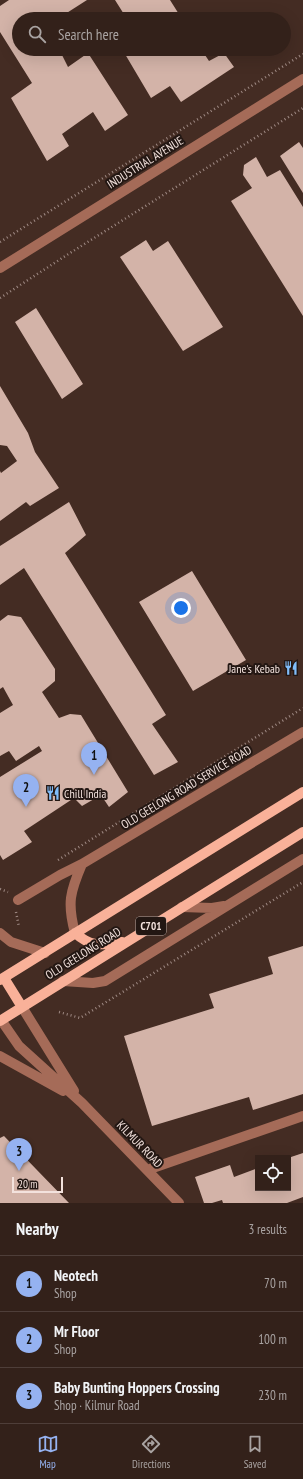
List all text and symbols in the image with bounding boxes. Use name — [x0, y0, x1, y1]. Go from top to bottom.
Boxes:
search box — [12, 12, 291, 56]
icon: search — [26, 23, 48, 45]
text: Search here — [58, 25, 119, 44]
street label: INDUSTRIAL AVENUE — [104, 133, 186, 191]
your location — [171, 598, 191, 618]
restaurant icon: Jane's Kebab — [283, 660, 299, 676]
place label: Jane's Kebab — [227, 661, 280, 676]
pin: 1 — [81, 742, 107, 775]
street label: OLD GEELONG ROAD SERVICE ROAD — [118, 742, 254, 832]
pin: 2 — [13, 774, 39, 807]
restaurant icon: Chill India — [45, 785, 61, 801]
place label: Chill India — [64, 786, 106, 801]
road number: C701 — [136, 917, 166, 935]
street label: OLD GEELONG ROAD — [42, 924, 124, 982]
street label: KILMUR ROAD — [114, 1117, 166, 1171]
pin: 3 — [6, 1138, 32, 1171]
map controls — [255, 1155, 291, 1191]
button: locate — [255, 1155, 291, 1191]
scale bar — [12, 1175, 63, 1194]
text: 20 m — [18, 1177, 37, 1191]
text: Nearby — [16, 1218, 59, 1240]
text: 3 results — [248, 1221, 287, 1238]
text: Neotech — [54, 1266, 98, 1285]
text: 1 — [26, 1275, 32, 1292]
text: 70 m — [264, 1275, 287, 1292]
text: Shop — [54, 1285, 77, 1302]
text: Mr Floor — [54, 1322, 99, 1341]
text: 2 — [26, 1331, 32, 1348]
text: 100 m — [258, 1331, 287, 1348]
text: Shop — [54, 1341, 77, 1358]
text: Baby Bunting Hoppers Crossing — [54, 1378, 220, 1397]
text: 3 — [26, 1387, 32, 1404]
text: 230 m — [258, 1387, 287, 1404]
text: Shop · Kilmur Road — [54, 1397, 140, 1414]
tab: Map — [37, 1433, 59, 1471]
tab: Directions — [132, 1433, 170, 1471]
tab: Saved — [244, 1433, 266, 1471]

